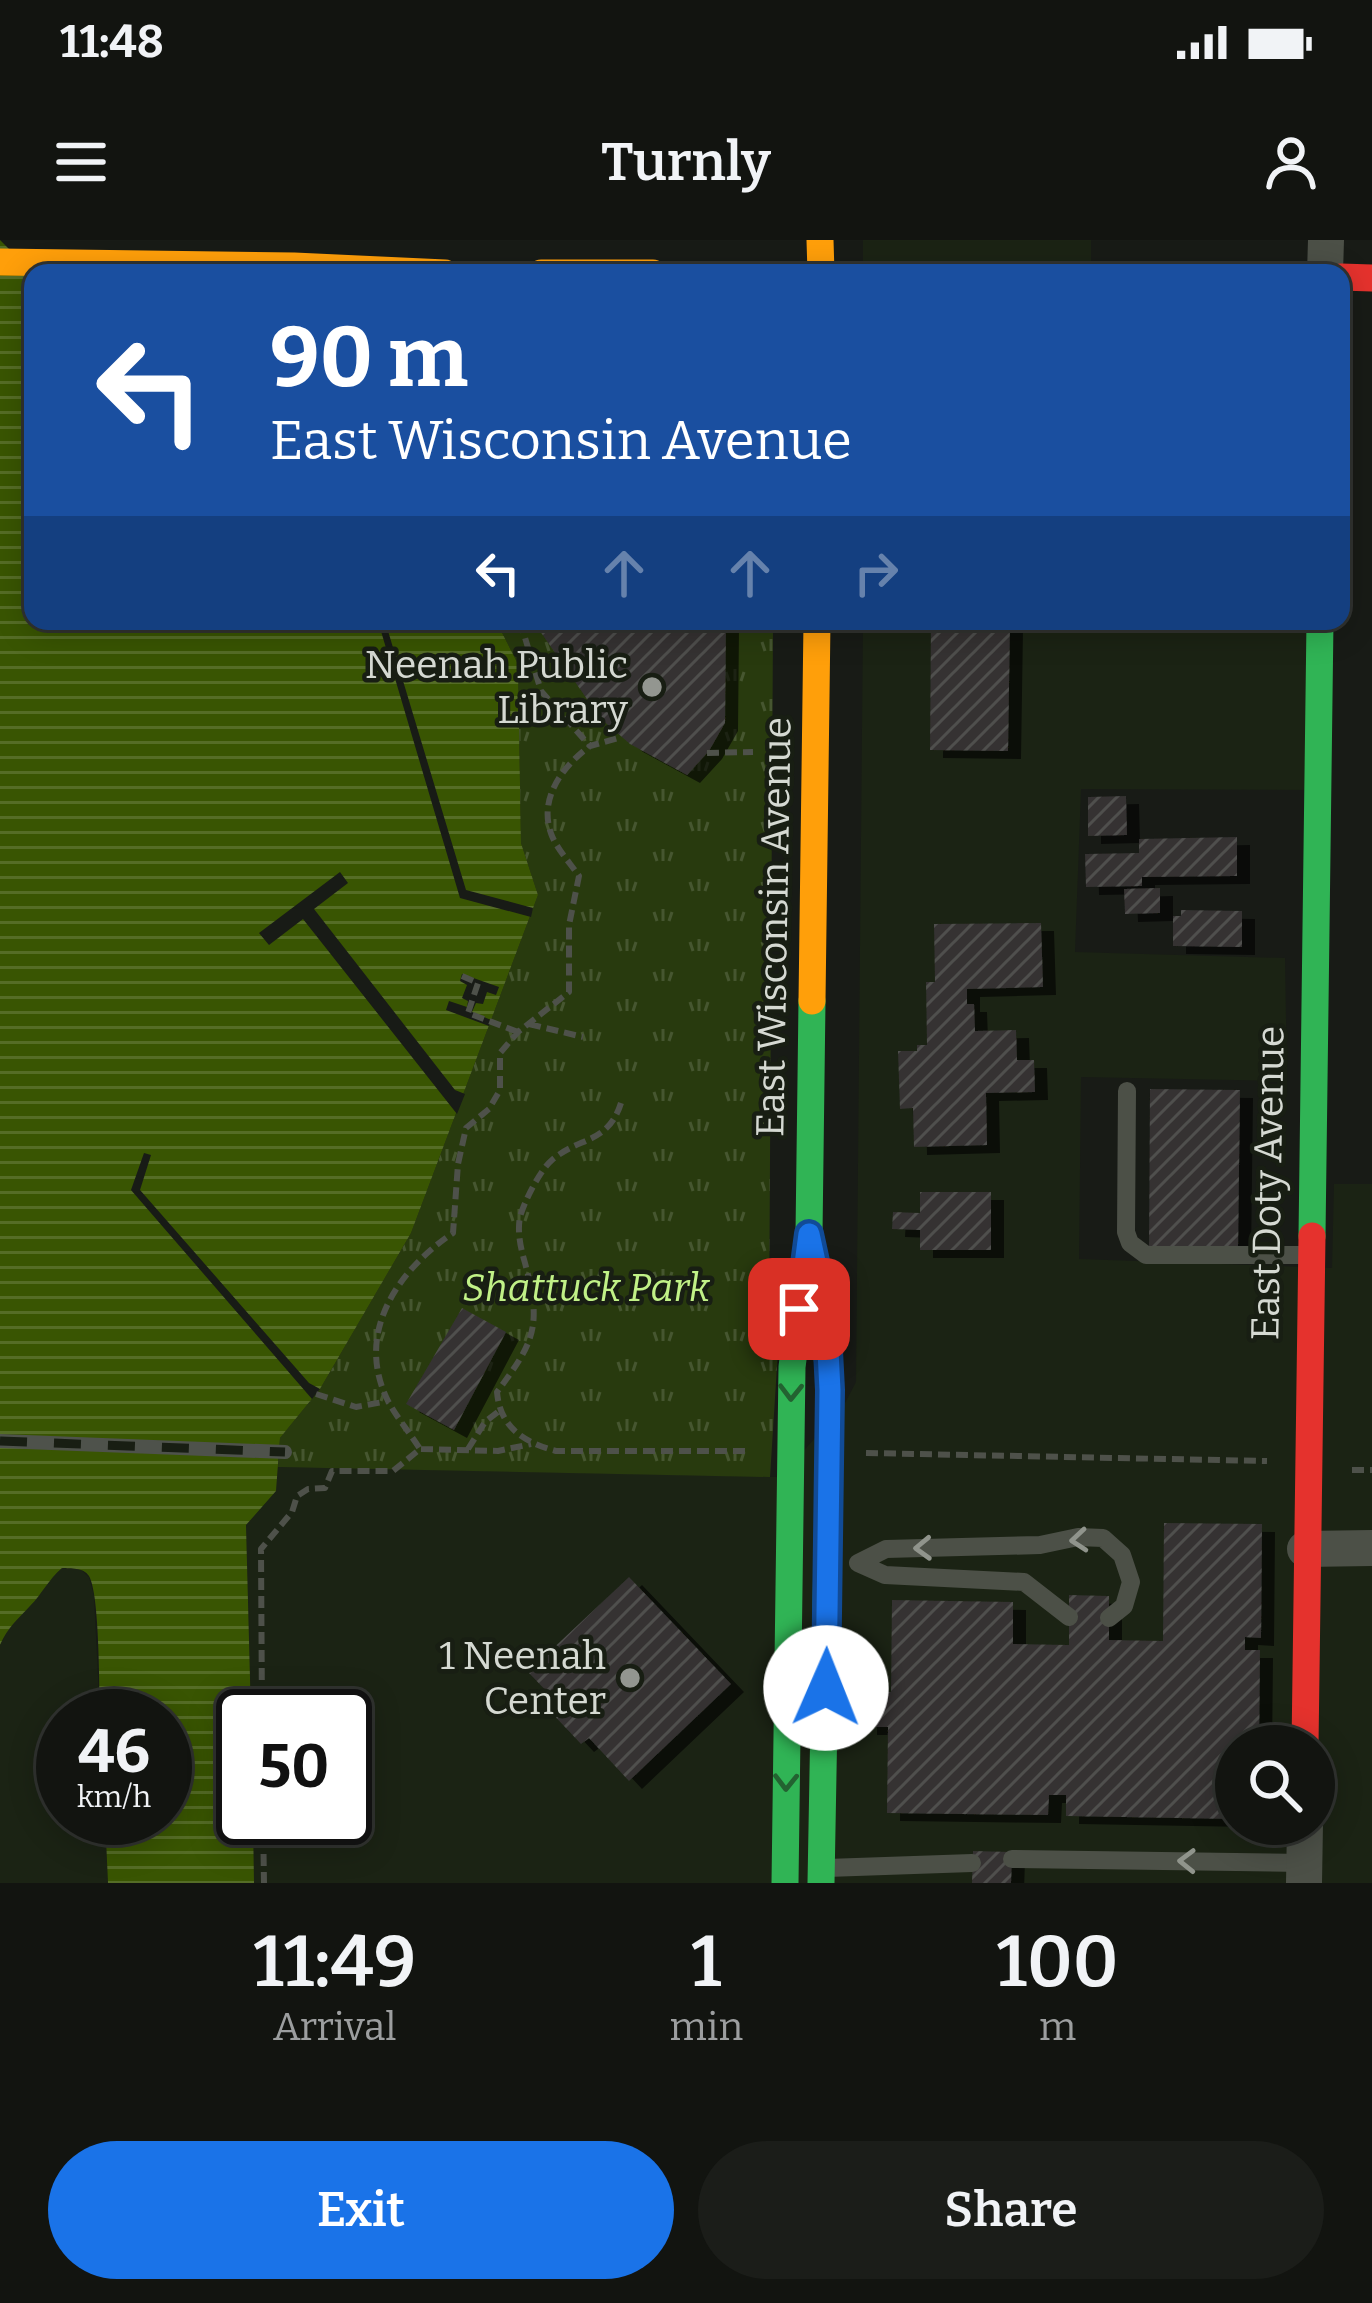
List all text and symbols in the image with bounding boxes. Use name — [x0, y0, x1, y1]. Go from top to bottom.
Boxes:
text: 11:48 — [60, 15, 164, 69]
icon: menu — [48, 129, 114, 195]
icon: person — [1258, 129, 1324, 195]
text: Turnly — [601, 130, 771, 194]
text: 90 m — [270, 307, 468, 408]
icon: left — [72, 312, 228, 468]
text: East Wisconsin Avenue — [270, 409, 852, 473]
icon: left — [465, 540, 531, 606]
icon: ahead — [591, 540, 657, 606]
icon: ahead — [717, 540, 783, 606]
icon: right — [843, 540, 909, 606]
place label: Neenah Public Library — [365, 642, 628, 733]
marker: Neenah Public Library — [639, 674, 665, 700]
street label: East Wisconsin Avenue — [747, 717, 801, 1137]
street label: East Doty Avenue — [1242, 1025, 1294, 1341]
pin — [748, 1258, 850, 1360]
park label: Shattuck Park — [462, 1265, 711, 1311]
icon: arrive — [766, 1276, 832, 1342]
one-way arrow — [779, 1383, 805, 1402]
one-way arrow — [1070, 1527, 1089, 1552]
one-way arrow — [913, 1534, 932, 1560]
position arrow — [763, 1625, 889, 1751]
place label: 1 Neenah Center — [439, 1633, 606, 1724]
marker: 1 Neenah Center — [617, 1665, 643, 1691]
speed limit sign: 50 — [216, 1689, 372, 1845]
text: 46 — [78, 1716, 150, 1788]
map controls — [1215, 1725, 1335, 1845]
button: search — [1215, 1725, 1335, 1845]
one-way arrow — [773, 1774, 799, 1792]
text: km/h — [77, 1779, 151, 1815]
one-way arrow — [1177, 1849, 1196, 1875]
text: 11:49 — [253, 1919, 416, 2005]
text: 1 — [691, 1919, 722, 2005]
text: 100 — [996, 1919, 1119, 2005]
text: Arrival — [273, 2004, 397, 2050]
text: min — [670, 2004, 743, 2050]
text: m — [1039, 2004, 1076, 2050]
button: Exit — [48, 2141, 674, 2279]
button: Share — [698, 2141, 1324, 2279]

